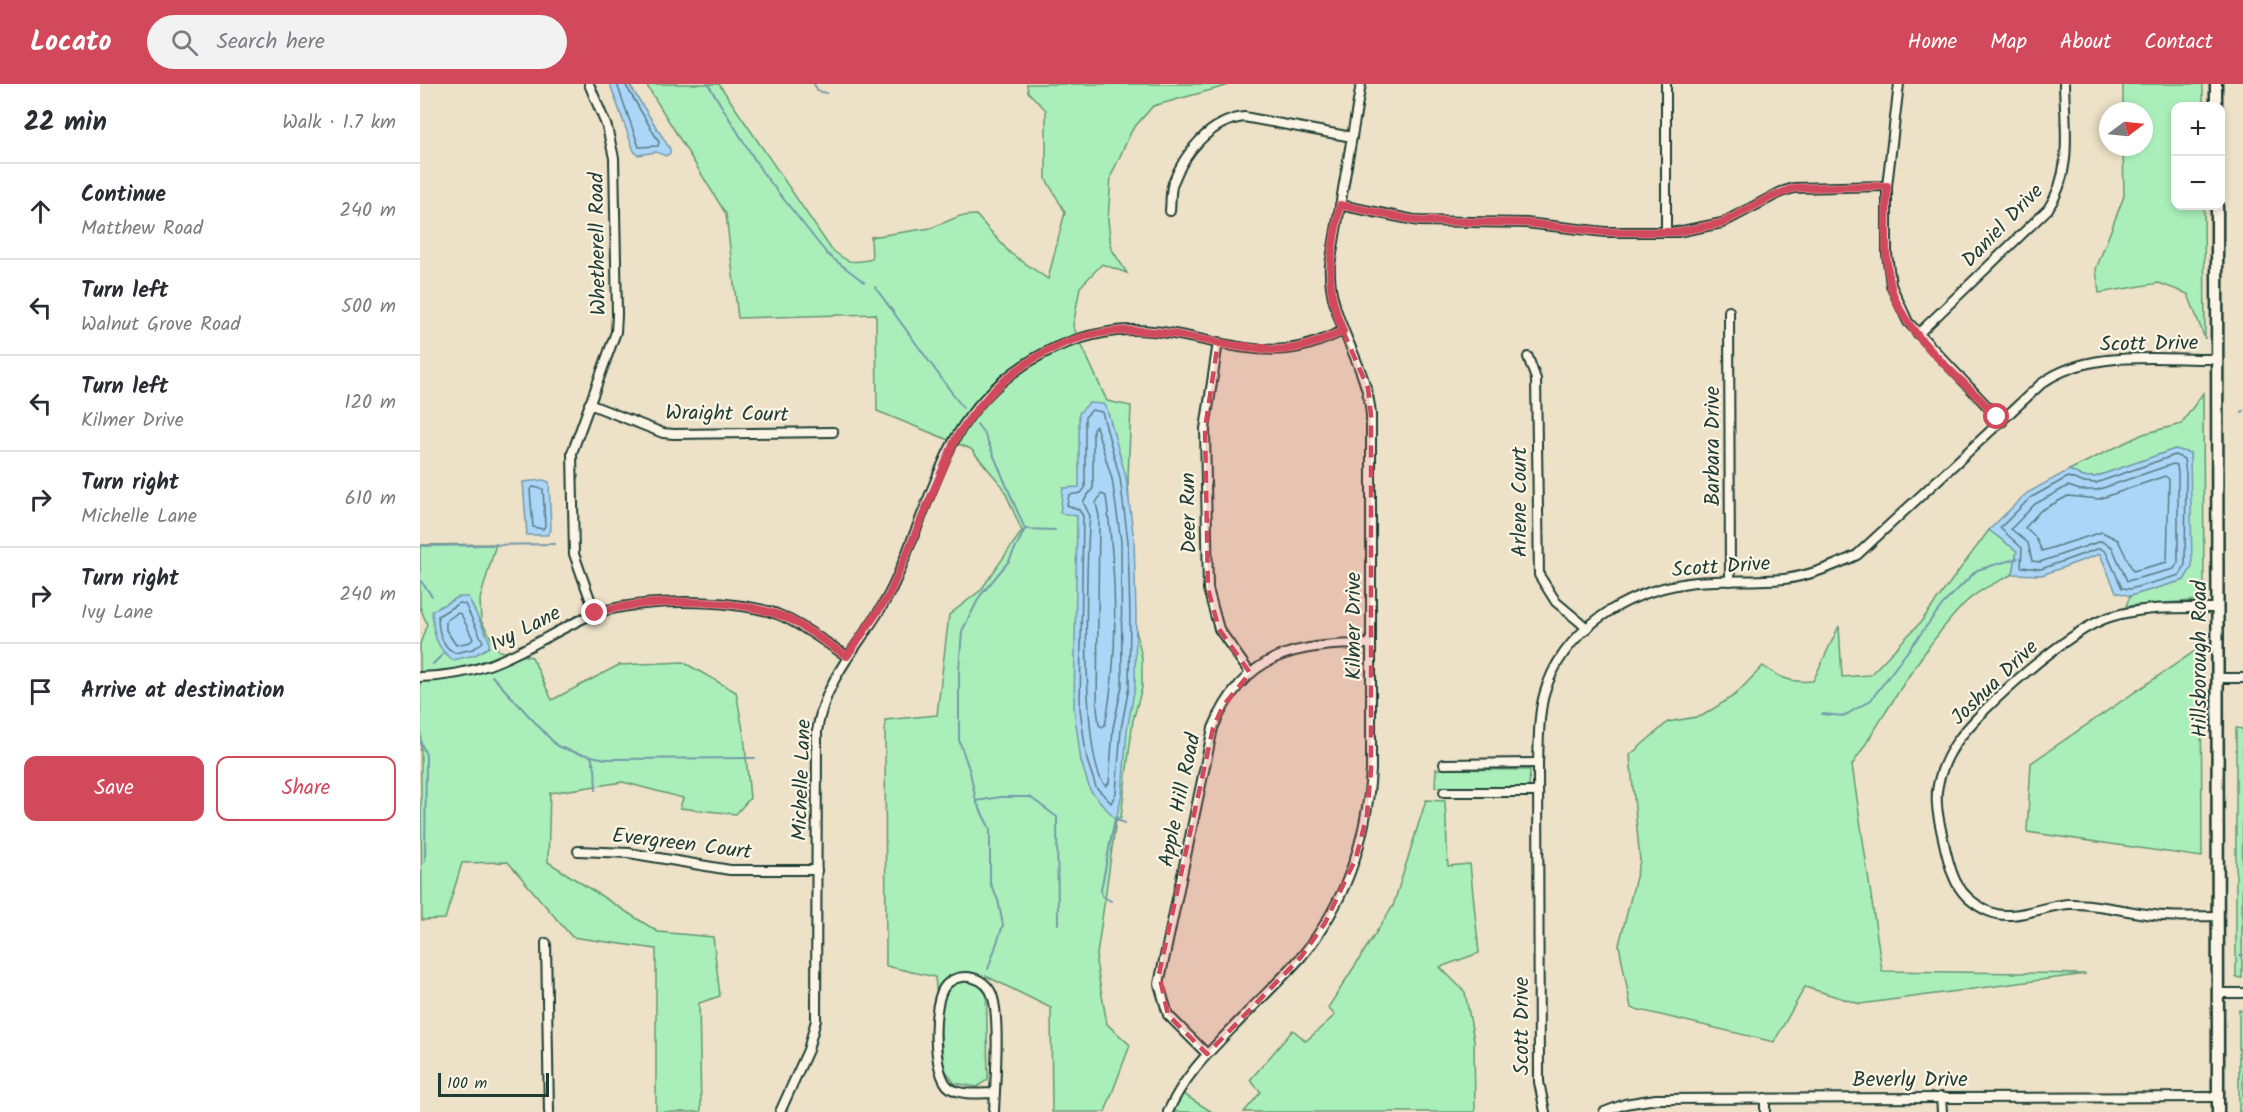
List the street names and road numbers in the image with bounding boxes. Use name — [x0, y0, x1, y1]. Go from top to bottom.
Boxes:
street label: Whetherell Road — [581, 172, 616, 316]
street label: Daniel Drive — [1954, 176, 2052, 276]
street label: Scott Drive — [2099, 327, 2199, 362]
street label: Barbara Drive — [1697, 385, 1730, 506]
street label: Wraight Court — [665, 397, 790, 432]
street label: Arlene Court — [1504, 446, 1537, 557]
street label: Deer Run — [1172, 472, 1207, 554]
street label: Scott Drive — [1671, 548, 1772, 587]
street label: Kilmer Drive — [1338, 572, 1371, 680]
street label: Hillsborough Road — [2184, 580, 2217, 738]
street label: Ivy Lane — [485, 597, 567, 661]
street label: Joshua Drive — [1943, 632, 2047, 734]
street label: Michelle Lane — [784, 718, 821, 841]
street label: Apple Hill Road — [1150, 730, 1211, 870]
street label: Evergreen Court — [610, 820, 754, 870]
street label: Scott Drive — [1506, 976, 1539, 1075]
street label: Beverly Drive — [1852, 1064, 1968, 1097]

